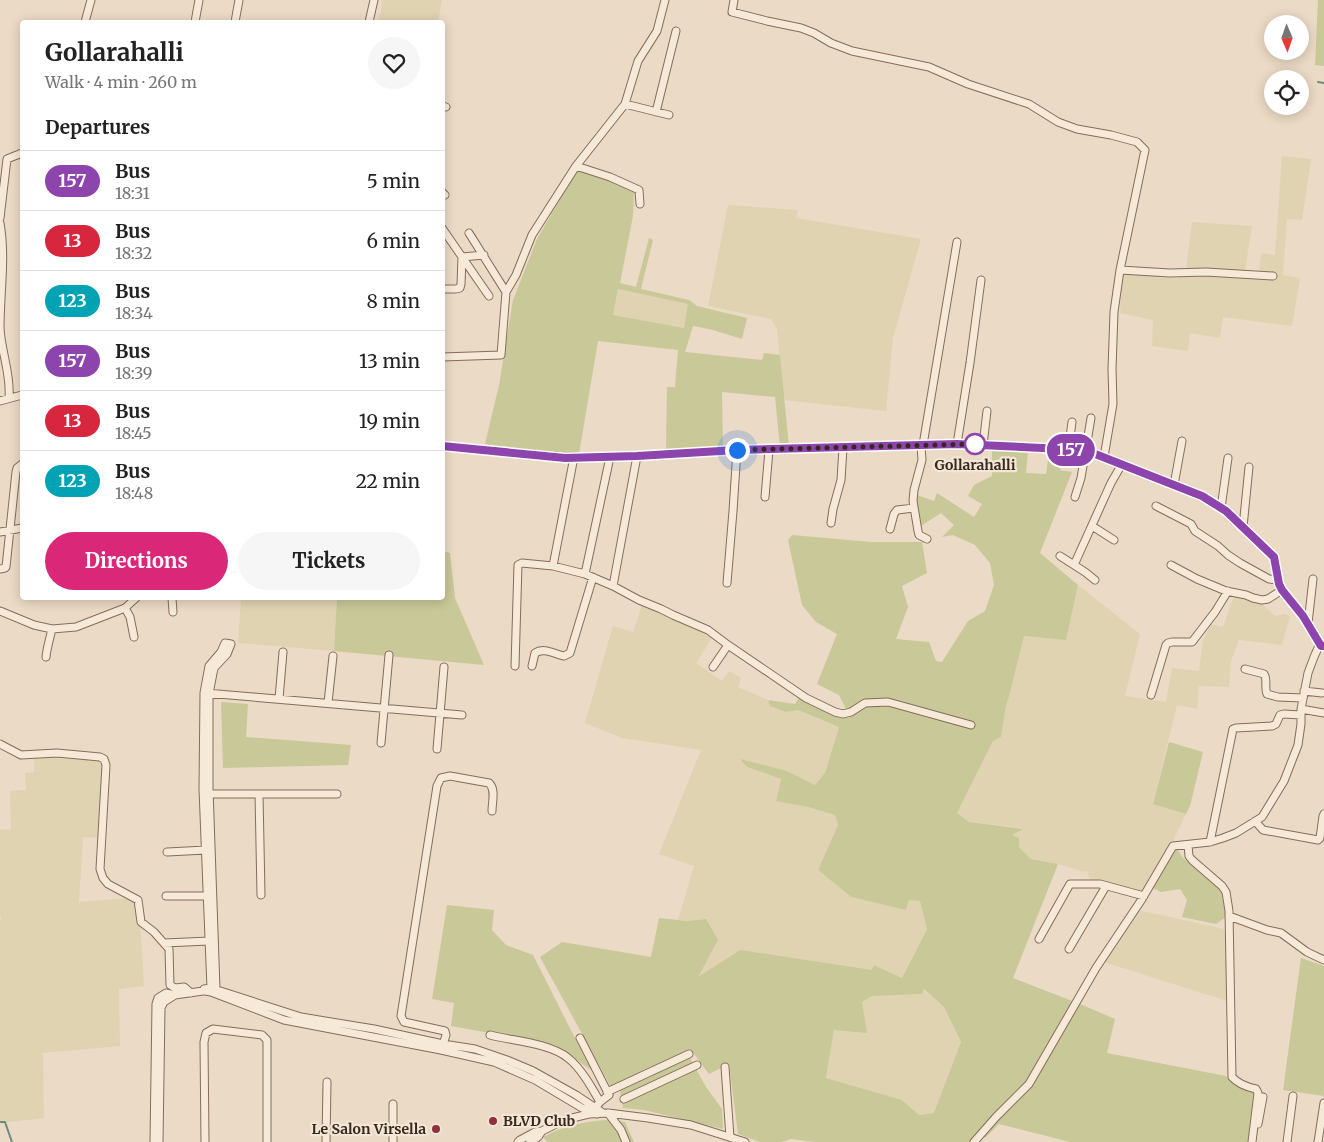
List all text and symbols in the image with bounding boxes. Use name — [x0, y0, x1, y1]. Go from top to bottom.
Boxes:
north arrow — [1264, 15, 1309, 60]
map controls — [1264, 15, 1309, 115]
text: Gollarahalli — [45, 37, 184, 68]
button: heart — [368, 37, 420, 89]
button: locate — [1264, 70, 1309, 115]
text: Walk · 4 min · 260 m — [45, 72, 197, 92]
text: Departures — [45, 115, 150, 139]
text: Bus — [115, 159, 150, 183]
text: 157 — [58, 169, 87, 192]
text: 5 min — [367, 169, 420, 193]
text: 18:31 — [115, 183, 150, 203]
text: Bus — [115, 219, 150, 243]
text: 13 — [63, 229, 82, 252]
text: 6 min — [366, 229, 420, 253]
text: 18:32 — [115, 243, 152, 263]
text: Bus — [115, 279, 150, 303]
text: 123 — [58, 289, 87, 312]
text: 8 min — [367, 289, 420, 313]
text: 18:34 — [115, 303, 153, 323]
text: Bus — [115, 339, 150, 363]
text: 157 — [58, 349, 87, 372]
text: 13 min — [359, 349, 420, 373]
text: 18:39 — [115, 363, 153, 383]
text: Bus — [115, 399, 150, 423]
text: 13 — [63, 409, 82, 432]
text: 19 min — [359, 409, 420, 433]
text: 18:45 — [115, 423, 152, 443]
marker: Gollarahalli — [964, 433, 986, 455]
line badge: 157 — [1042, 434, 1100, 466]
your location — [725, 438, 750, 463]
text: 157 — [1057, 438, 1085, 461]
place label: Gollarahalli — [935, 456, 1016, 474]
text: Bus — [115, 459, 150, 483]
text: 123 — [58, 469, 87, 492]
text: 22 min — [356, 469, 420, 493]
text: 18:48 — [115, 483, 153, 503]
button: Directions — [45, 532, 228, 590]
button: Tickets — [238, 532, 420, 590]
place label: BLVD Club — [503, 1112, 576, 1130]
marker: BLVD Club — [487, 1115, 499, 1127]
place label: Le Salon Virsella — [311, 1120, 426, 1138]
marker: Le Salon Virsella — [430, 1123, 442, 1135]

